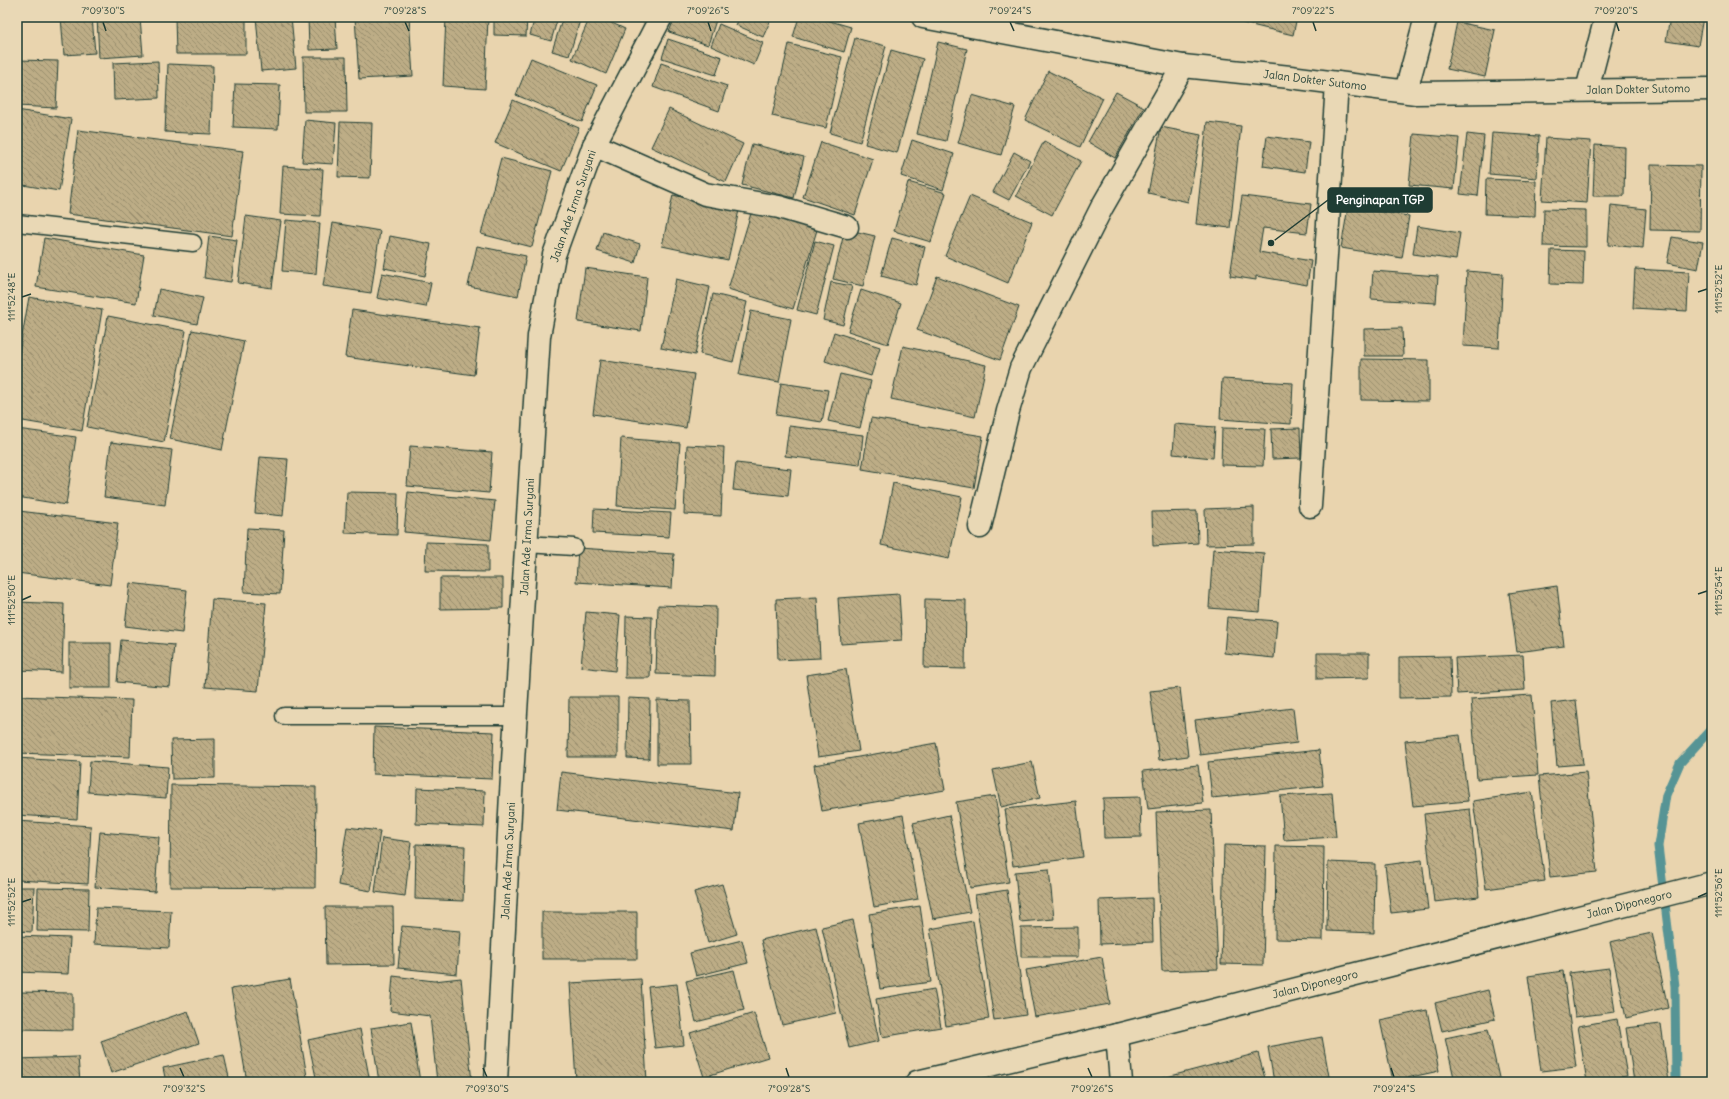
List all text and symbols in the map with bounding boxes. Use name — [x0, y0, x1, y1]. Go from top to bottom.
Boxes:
text: 7°09'30"S — [81, 4, 125, 17]
text: 7°09'28"S — [384, 4, 427, 17]
text: 7°09'26"S — [687, 4, 730, 17]
text: 7°09'24"S — [989, 4, 1032, 17]
text: 7°09'22"S — [1292, 4, 1335, 17]
text: 7°09'20"S — [1594, 4, 1638, 17]
street label: Jalan Dokter Sutomo — [1263, 67, 1367, 93]
street label: Jalan Dokter Sutomo — [1586, 81, 1690, 97]
street label: Jalan Ade Irma Suryani — [547, 148, 599, 264]
callout: Penginapan TGP — [1328, 188, 1432, 212]
text: Penginapan TGP — [1336, 192, 1425, 208]
text: 111°52'52"E — [1712, 264, 1725, 313]
text: 111°52'48"E — [5, 272, 18, 321]
street label: Jalan Ade Irma Suryani — [517, 478, 537, 596]
text: 111°52'54"E — [1712, 566, 1725, 616]
text: 111°52'50"E — [5, 575, 18, 625]
street label: Jalan Ade Irma Suryani — [498, 802, 518, 920]
text: 111°52'56"E — [1712, 868, 1725, 918]
text: 111°52'52"E — [5, 877, 18, 926]
street label: Jalan Diponegoro — [1585, 887, 1673, 921]
street label: Jalan Diponegoro — [1271, 967, 1359, 1001]
text: 7°09'32"S — [163, 1082, 206, 1095]
text: 7°09'30"S — [465, 1082, 509, 1095]
text: 7°09'28"S — [768, 1082, 811, 1095]
text: 7°09'26"S — [1071, 1082, 1114, 1095]
text: 7°09'24"S — [1373, 1082, 1416, 1095]

